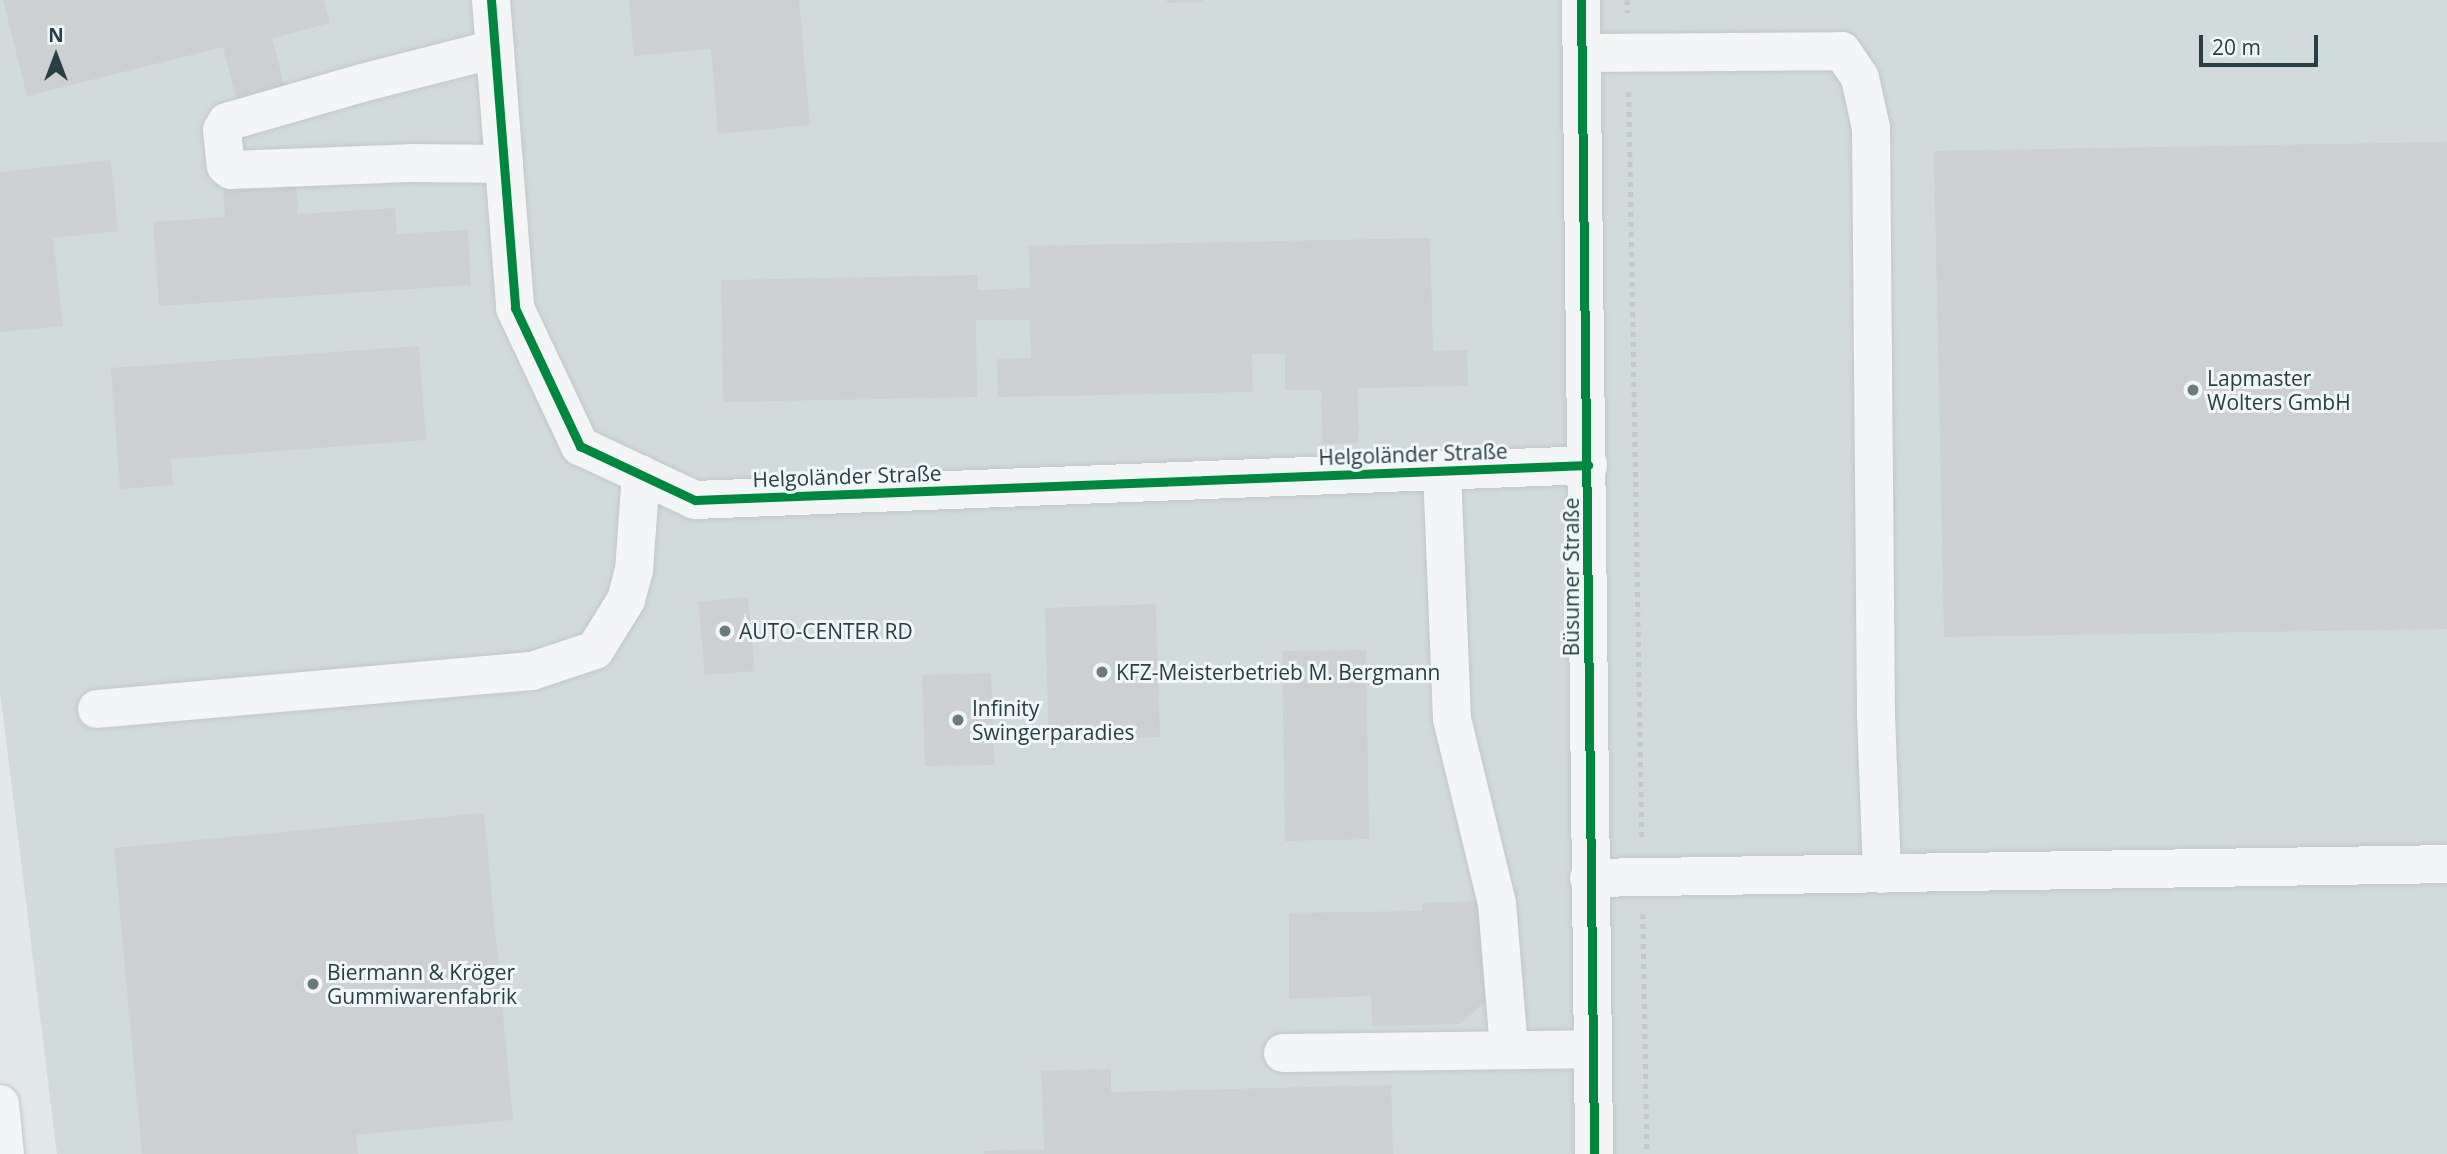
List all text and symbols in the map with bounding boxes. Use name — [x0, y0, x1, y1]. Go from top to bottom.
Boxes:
north arrow — [21, 21, 91, 91]
scale bar — [2202, 21, 2321, 65]
text: N — [48, 22, 64, 48]
text: 20 m — [2212, 33, 2261, 61]
place label: Lapmaster Wolters GmbH — [2207, 365, 2351, 415]
marker: Lapmaster Wolters GmbH — [2185, 382, 2201, 398]
street label: Helgoländer Straße — [1318, 438, 1508, 470]
street label: Helgoländer Straße — [752, 460, 942, 492]
street label: Büsumer Straße — [1558, 498, 1584, 656]
place label: AUTO-CENTER RD — [739, 618, 913, 644]
marker: AUTO-CENTER RD — [717, 623, 733, 639]
place label: KFZ-Meisterbetrieb M. Bergmann — [1116, 659, 1440, 685]
marker: KFZ-Meisterbetrieb M. Bergmann — [1094, 664, 1110, 680]
place label: Infinity Swingerparadies — [972, 695, 1134, 745]
marker: Infinity Swingerparadies — [950, 712, 966, 728]
place label: Biermann & Kröger Gummiwarenfabrik — [327, 959, 517, 1009]
marker: Biermann & Kröger Gummiwarenfabrik — [305, 976, 321, 992]

